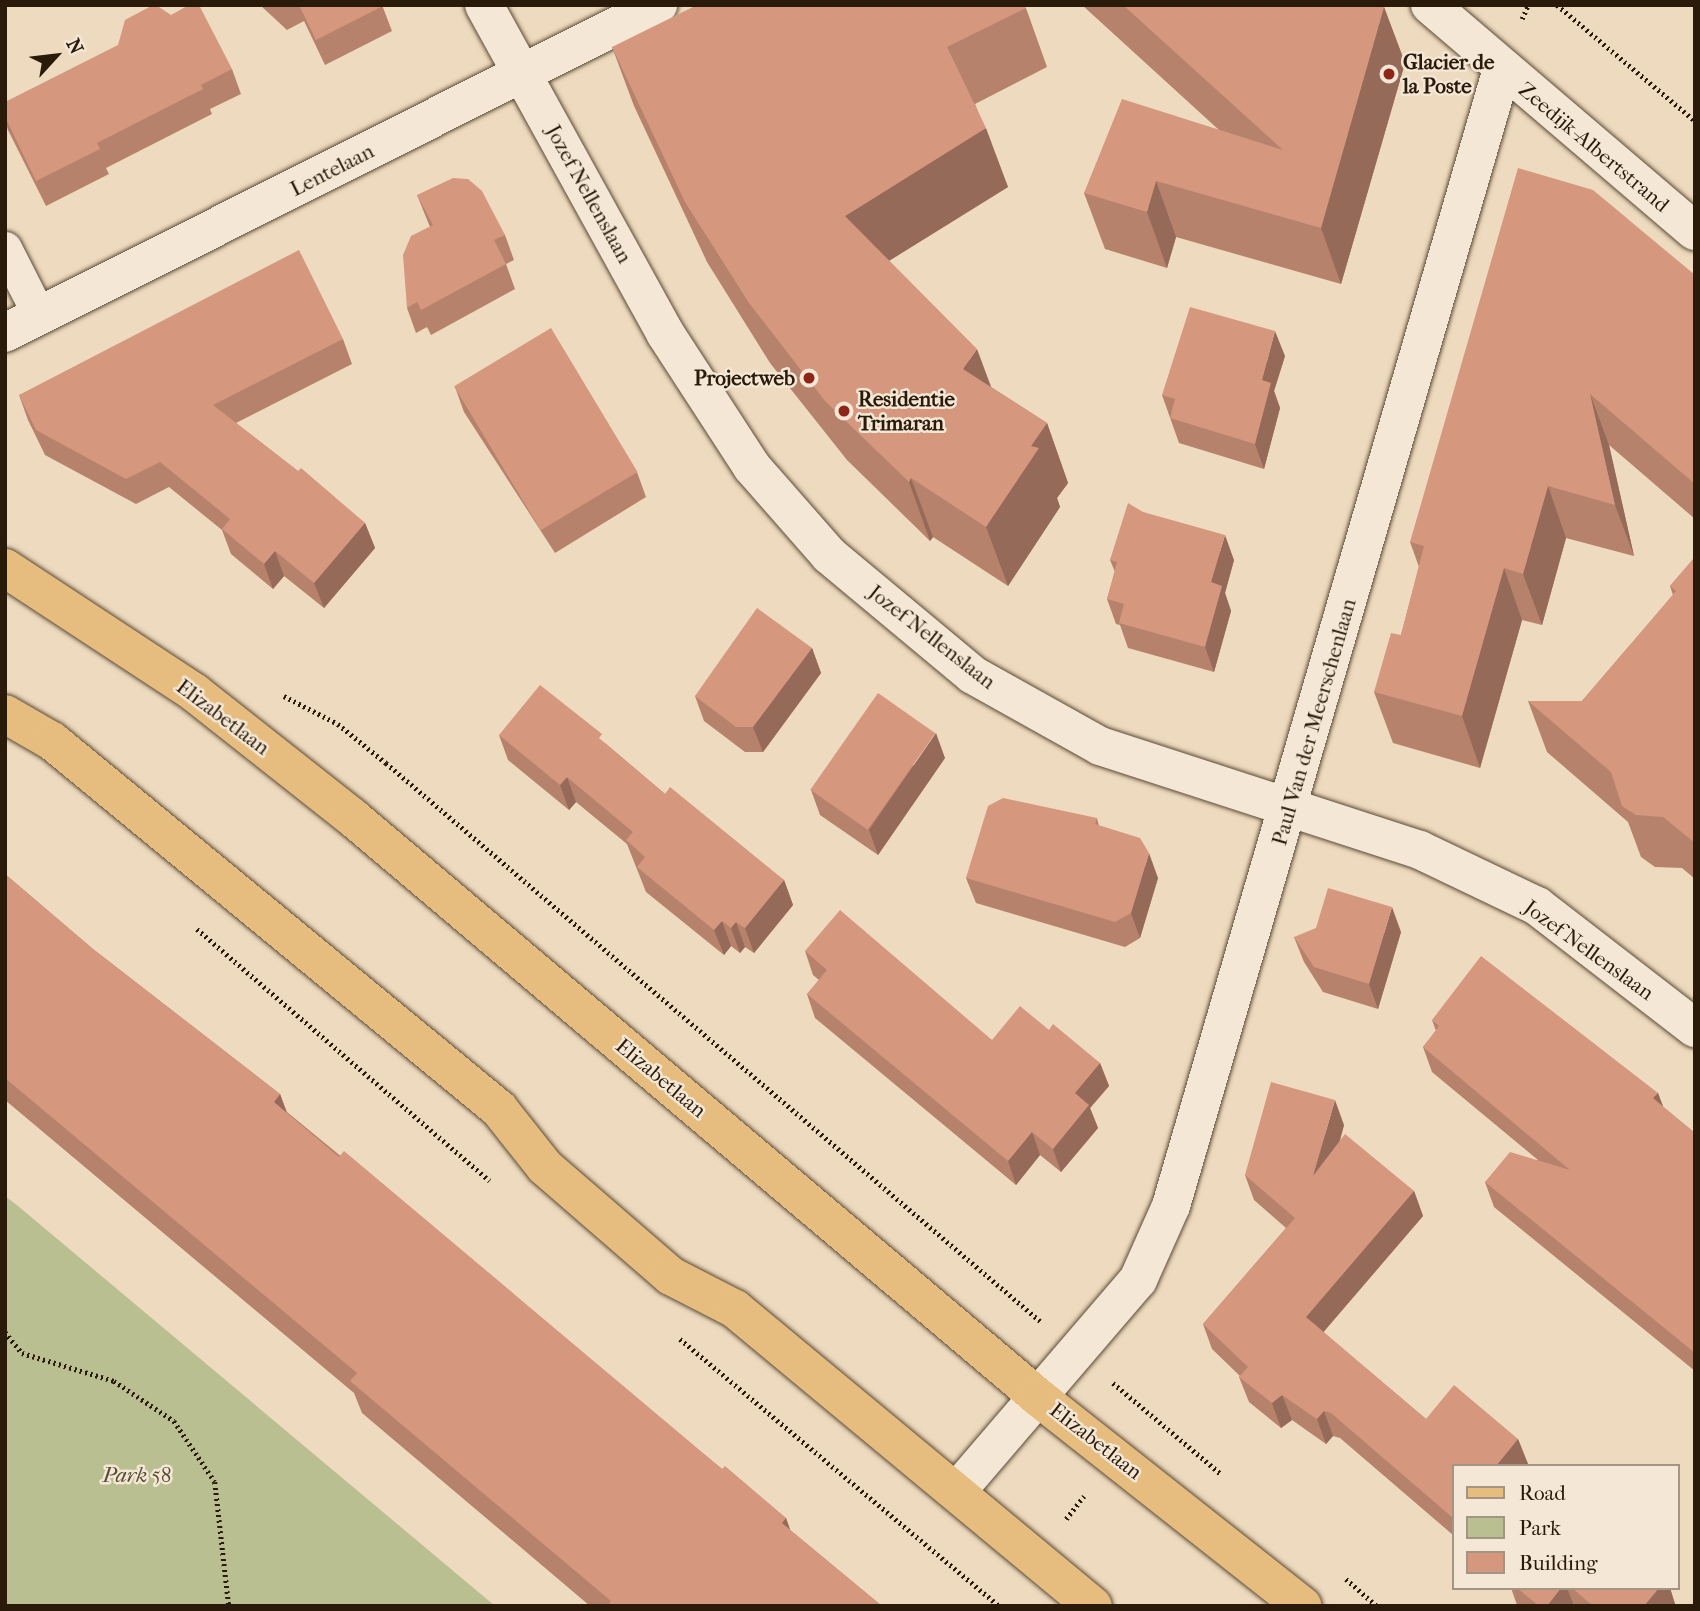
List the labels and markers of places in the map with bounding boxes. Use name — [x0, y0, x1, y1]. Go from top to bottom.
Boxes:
place label: Glacier de la Poste — [1403, 49, 1494, 99]
marker: Glacier de la Poste — [1381, 66, 1397, 82]
place label: Projectweb — [694, 365, 795, 391]
marker: Projectweb — [801, 370, 817, 386]
place label: Residentie Trimaran — [858, 386, 955, 436]
marker: Residentie Trimaran — [836, 403, 852, 419]

